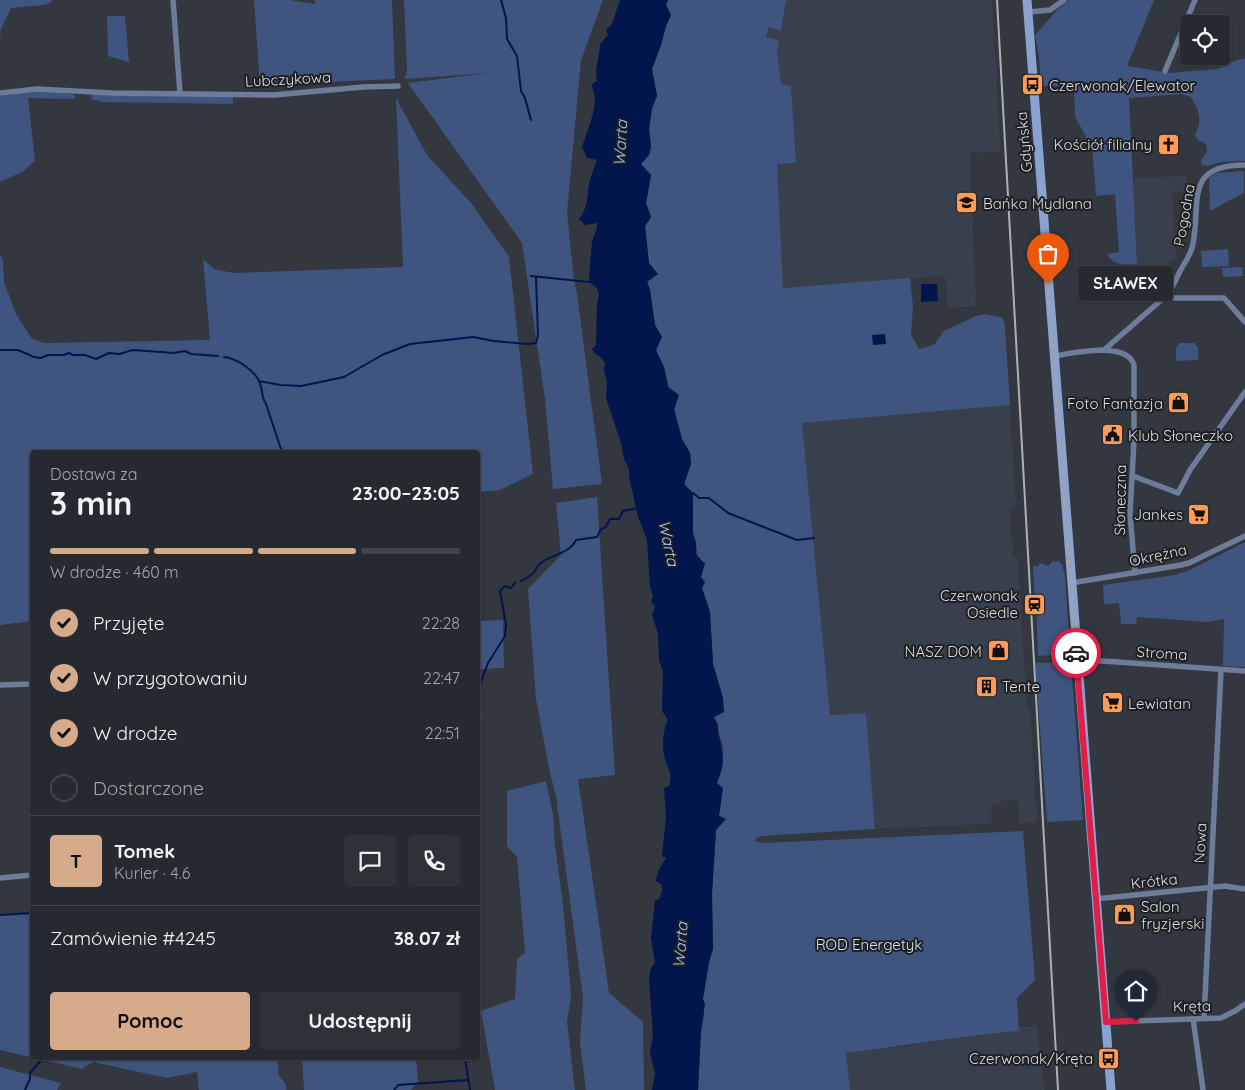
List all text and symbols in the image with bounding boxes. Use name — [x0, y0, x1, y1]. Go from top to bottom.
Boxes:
map controls — [1180, 15, 1230, 65]
button: locate — [1180, 15, 1230, 65]
street label: Lubczykowa — [244, 67, 332, 91]
bus stop icon: Czerwonak/Elewator — [1021, 73, 1045, 97]
place label: Czerwonak/Elewator — [1049, 76, 1196, 95]
street label: Gdyńska — [1012, 111, 1036, 173]
water label: Warta — [609, 118, 631, 167]
church icon: Kościół filialny — [1156, 132, 1180, 156]
place label: Kościół filialny — [1054, 135, 1152, 154]
street label: Pogodna — [1169, 182, 1199, 248]
school or university icon: Bańka Mydlana — [955, 191, 979, 215]
place label: Bańka Mydlana — [983, 194, 1092, 213]
pin — [1027, 233, 1069, 284]
icon: bag — [1034, 240, 1062, 268]
callout: SŁAWEX — [1078, 266, 1173, 302]
text: SŁAWEX — [1093, 273, 1158, 293]
shop icon: Foto Fantazja — [1167, 391, 1191, 415]
place label: Foto Fantazja — [1067, 394, 1163, 413]
public building icon: Klub Słoneczko — [1100, 423, 1124, 447]
place label: Klub Słoneczko — [1128, 426, 1233, 445]
text: Dostawa za — [50, 464, 137, 484]
street label: Słoneczna — [1110, 464, 1130, 536]
text: 23:00–23:05 — [352, 481, 460, 505]
text: 3 min — [50, 483, 132, 523]
supermarket icon: Jankes — [1187, 502, 1211, 526]
place label: Jankes — [1133, 505, 1183, 524]
water label: Warta — [654, 518, 684, 569]
street label: Okrężna — [1127, 540, 1189, 570]
text: W drodze · 460 m — [50, 562, 179, 582]
place label: Czerwonak Osiedle — [940, 586, 1018, 622]
station icon: Czerwonak Osiedle — [1022, 592, 1046, 616]
icon: check — [50, 609, 78, 637]
text: Przyjęte — [93, 611, 164, 635]
text: 22:28 — [422, 613, 460, 633]
courier — [1051, 628, 1101, 678]
shop icon: NASZ DOM — [986, 639, 1010, 663]
icon: car — [1062, 639, 1090, 667]
place label: NASZ DOM — [905, 642, 982, 661]
street label: Stroma — [1136, 642, 1188, 664]
icon: check — [50, 664, 78, 692]
text: W przygotowaniu — [93, 666, 248, 690]
text: 22:47 — [423, 668, 460, 688]
building icon: Tente — [974, 674, 998, 698]
place label: Tente — [1002, 677, 1040, 696]
supermarket icon: Lewiatan — [1100, 691, 1124, 715]
place label: Lewiatan — [1128, 694, 1191, 713]
icon: check — [50, 719, 78, 747]
text: W drodze — [93, 721, 178, 745]
text: 22:51 — [425, 723, 460, 743]
text: Dostarczone — [93, 776, 204, 800]
street label: Nowa — [1189, 822, 1211, 864]
button: chat — [344, 835, 396, 887]
button: phone — [408, 835, 460, 887]
text: Tomek — [114, 839, 175, 863]
text: T — [70, 849, 82, 873]
text: Kurier · 4.6 — [114, 863, 190, 883]
street label: Krótka — [1130, 869, 1178, 893]
place label: Salon fryzjerski — [1141, 897, 1204, 933]
shop icon: Salon fryzjerski — [1113, 903, 1137, 927]
water label: Warta — [668, 920, 692, 969]
text: Zamówienie #4245 — [50, 926, 216, 950]
text: 38.07 zł — [394, 926, 460, 950]
park label: ROD Energetyk — [816, 935, 922, 954]
pin — [1115, 970, 1157, 1021]
icon: home — [1122, 977, 1150, 1005]
button: Pomoc — [50, 992, 250, 1050]
button: Udostępnij — [260, 992, 460, 1050]
street label: Kręta — [1173, 996, 1211, 1016]
bus stop icon: Czerwonak/Kręta — [1097, 1046, 1121, 1070]
place label: Czerwonak/Kręta — [969, 1049, 1093, 1068]

